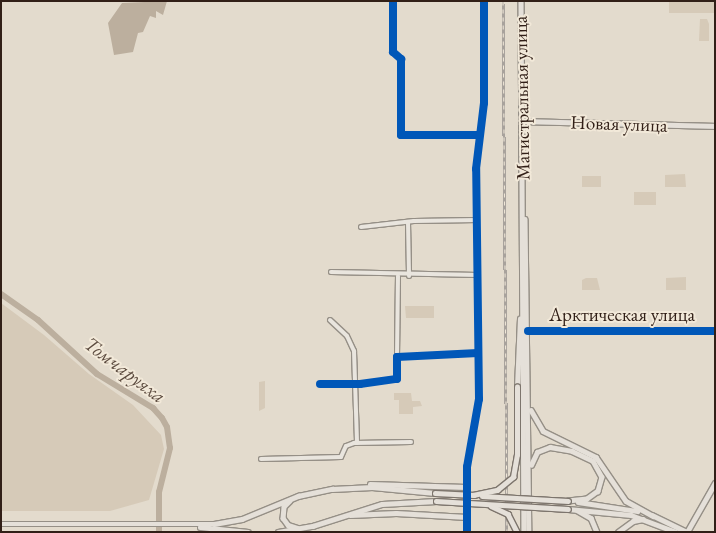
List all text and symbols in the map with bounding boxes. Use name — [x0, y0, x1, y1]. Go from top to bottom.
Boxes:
street label: Магистральная улица — [509, 16, 535, 180]
street label: Новая улица — [570, 111, 668, 137]
street label: Арктическая улица — [549, 304, 695, 326]
water label: Томчаруяха — [80, 332, 170, 408]

